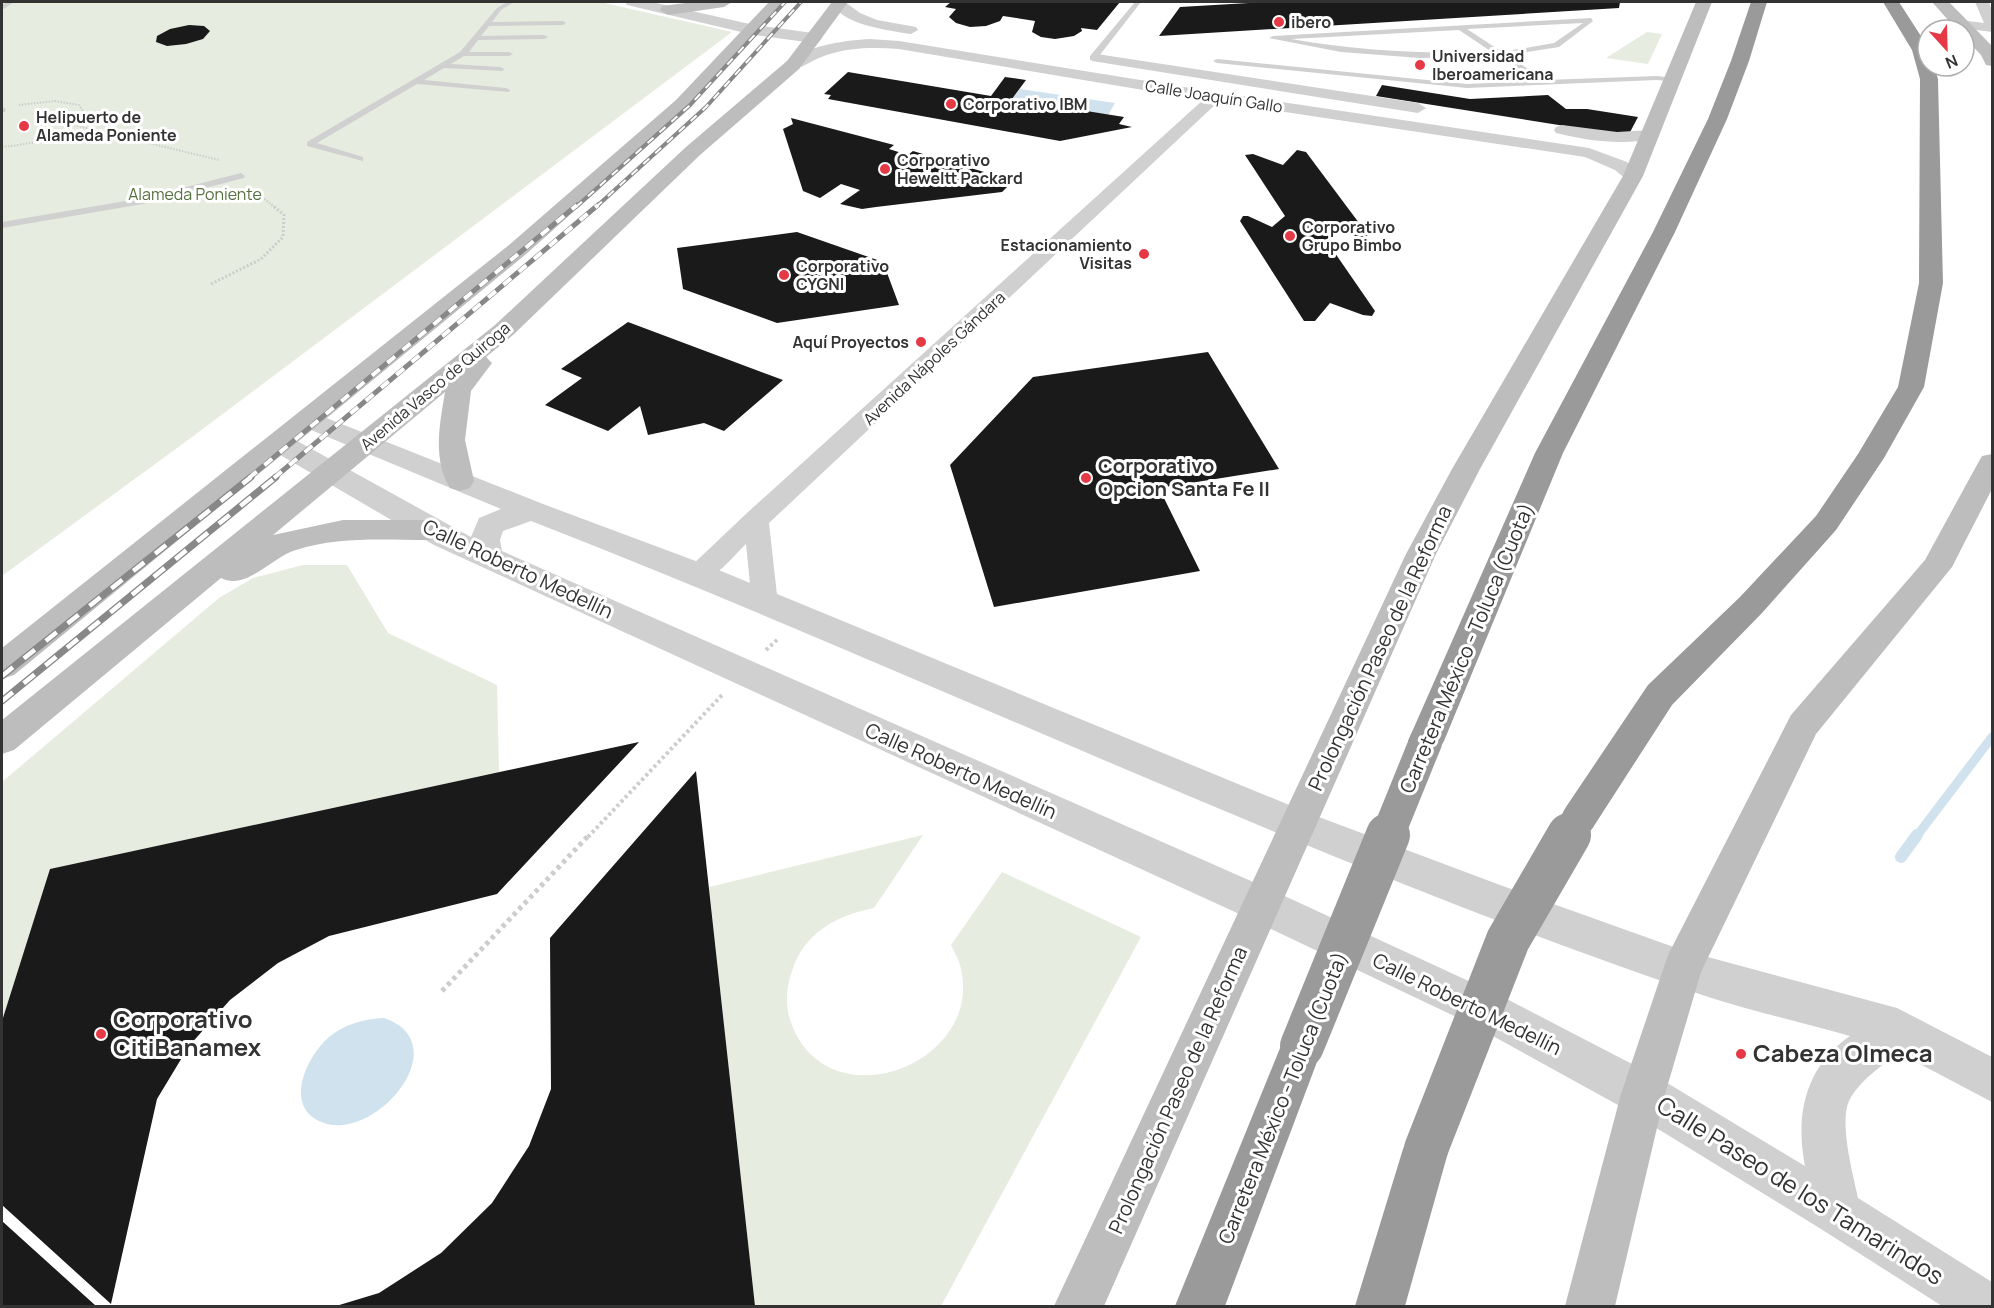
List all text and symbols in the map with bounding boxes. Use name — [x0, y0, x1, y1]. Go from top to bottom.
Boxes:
place label: ibero — [1291, 11, 1331, 33]
marker: ibero — [1272, 15, 1286, 29]
north arrow — [1916, 18, 1976, 78]
place label: Universidad Iberoamericana — [1432, 45, 1554, 85]
text: N — [1942, 50, 1961, 74]
marker: Universidad Iberoamericana — [1413, 58, 1427, 72]
street label: Calle Joaquín Gallo — [1144, 74, 1284, 118]
place label: Corporativo IBM — [963, 93, 1088, 115]
marker: Corporativo IBM — [944, 97, 958, 111]
place label: Helipuerto de Alameda Poniente — [36, 106, 177, 146]
marker: Helipuerto de Alameda Poniente — [17, 119, 31, 133]
place label: Corporativo Heweltt Packard — [897, 149, 1023, 189]
marker: Corporativo Heweltt Packard — [878, 162, 892, 176]
park label: Alameda Poniente — [128, 183, 262, 205]
place label: Corporativo Grupo Bimbo — [1302, 216, 1402, 256]
marker: Corporativo Grupo Bimbo — [1283, 229, 1297, 243]
place label: Estacionamiento Visitas — [1001, 234, 1132, 274]
marker: Estacionamiento Visitas — [1137, 247, 1151, 261]
place label: Corporativo CYGNI — [796, 255, 889, 295]
marker: Corporativo CYGNI — [777, 268, 791, 282]
street label: Avenida Nápoles Gándara — [858, 286, 1010, 430]
street label: Avenida Vasco de Quiroga — [356, 317, 514, 455]
place label: Aquí Proyectos — [792, 331, 909, 353]
marker: Aquí Proyectos — [914, 335, 928, 349]
place label: Corporativo Opcion Santa Fe II — [1098, 452, 1270, 502]
marker: Corporativo Opcion Santa Fe II — [1079, 471, 1093, 485]
street label: Carretera México - Toluca (Cuota) — [1393, 499, 1540, 797]
street label: Prolongación Paseo de la Reforma — [1301, 501, 1458, 795]
street label: Calle Roberto Medellín — [419, 513, 618, 625]
street label: Calle Roberto Medellín — [861, 716, 1061, 825]
street label: Prolongación Paseo de la Reforma — [1102, 942, 1253, 1238]
street label: Calle Roberto Medellín — [1368, 946, 1566, 1061]
street label: Carretera México - Toluca (Cuota) — [1211, 948, 1354, 1248]
place label: Corporativo CitiBanamex — [113, 1002, 262, 1063]
marker: Corporativo CitiBanamex — [94, 1027, 108, 1041]
place label: Cabeza Olmeca — [1753, 1036, 1932, 1069]
marker: Cabeza Olmeca — [1734, 1047, 1748, 1061]
street label: Calle Paseo de los Tamarindos — [1651, 1088, 1951, 1292]

